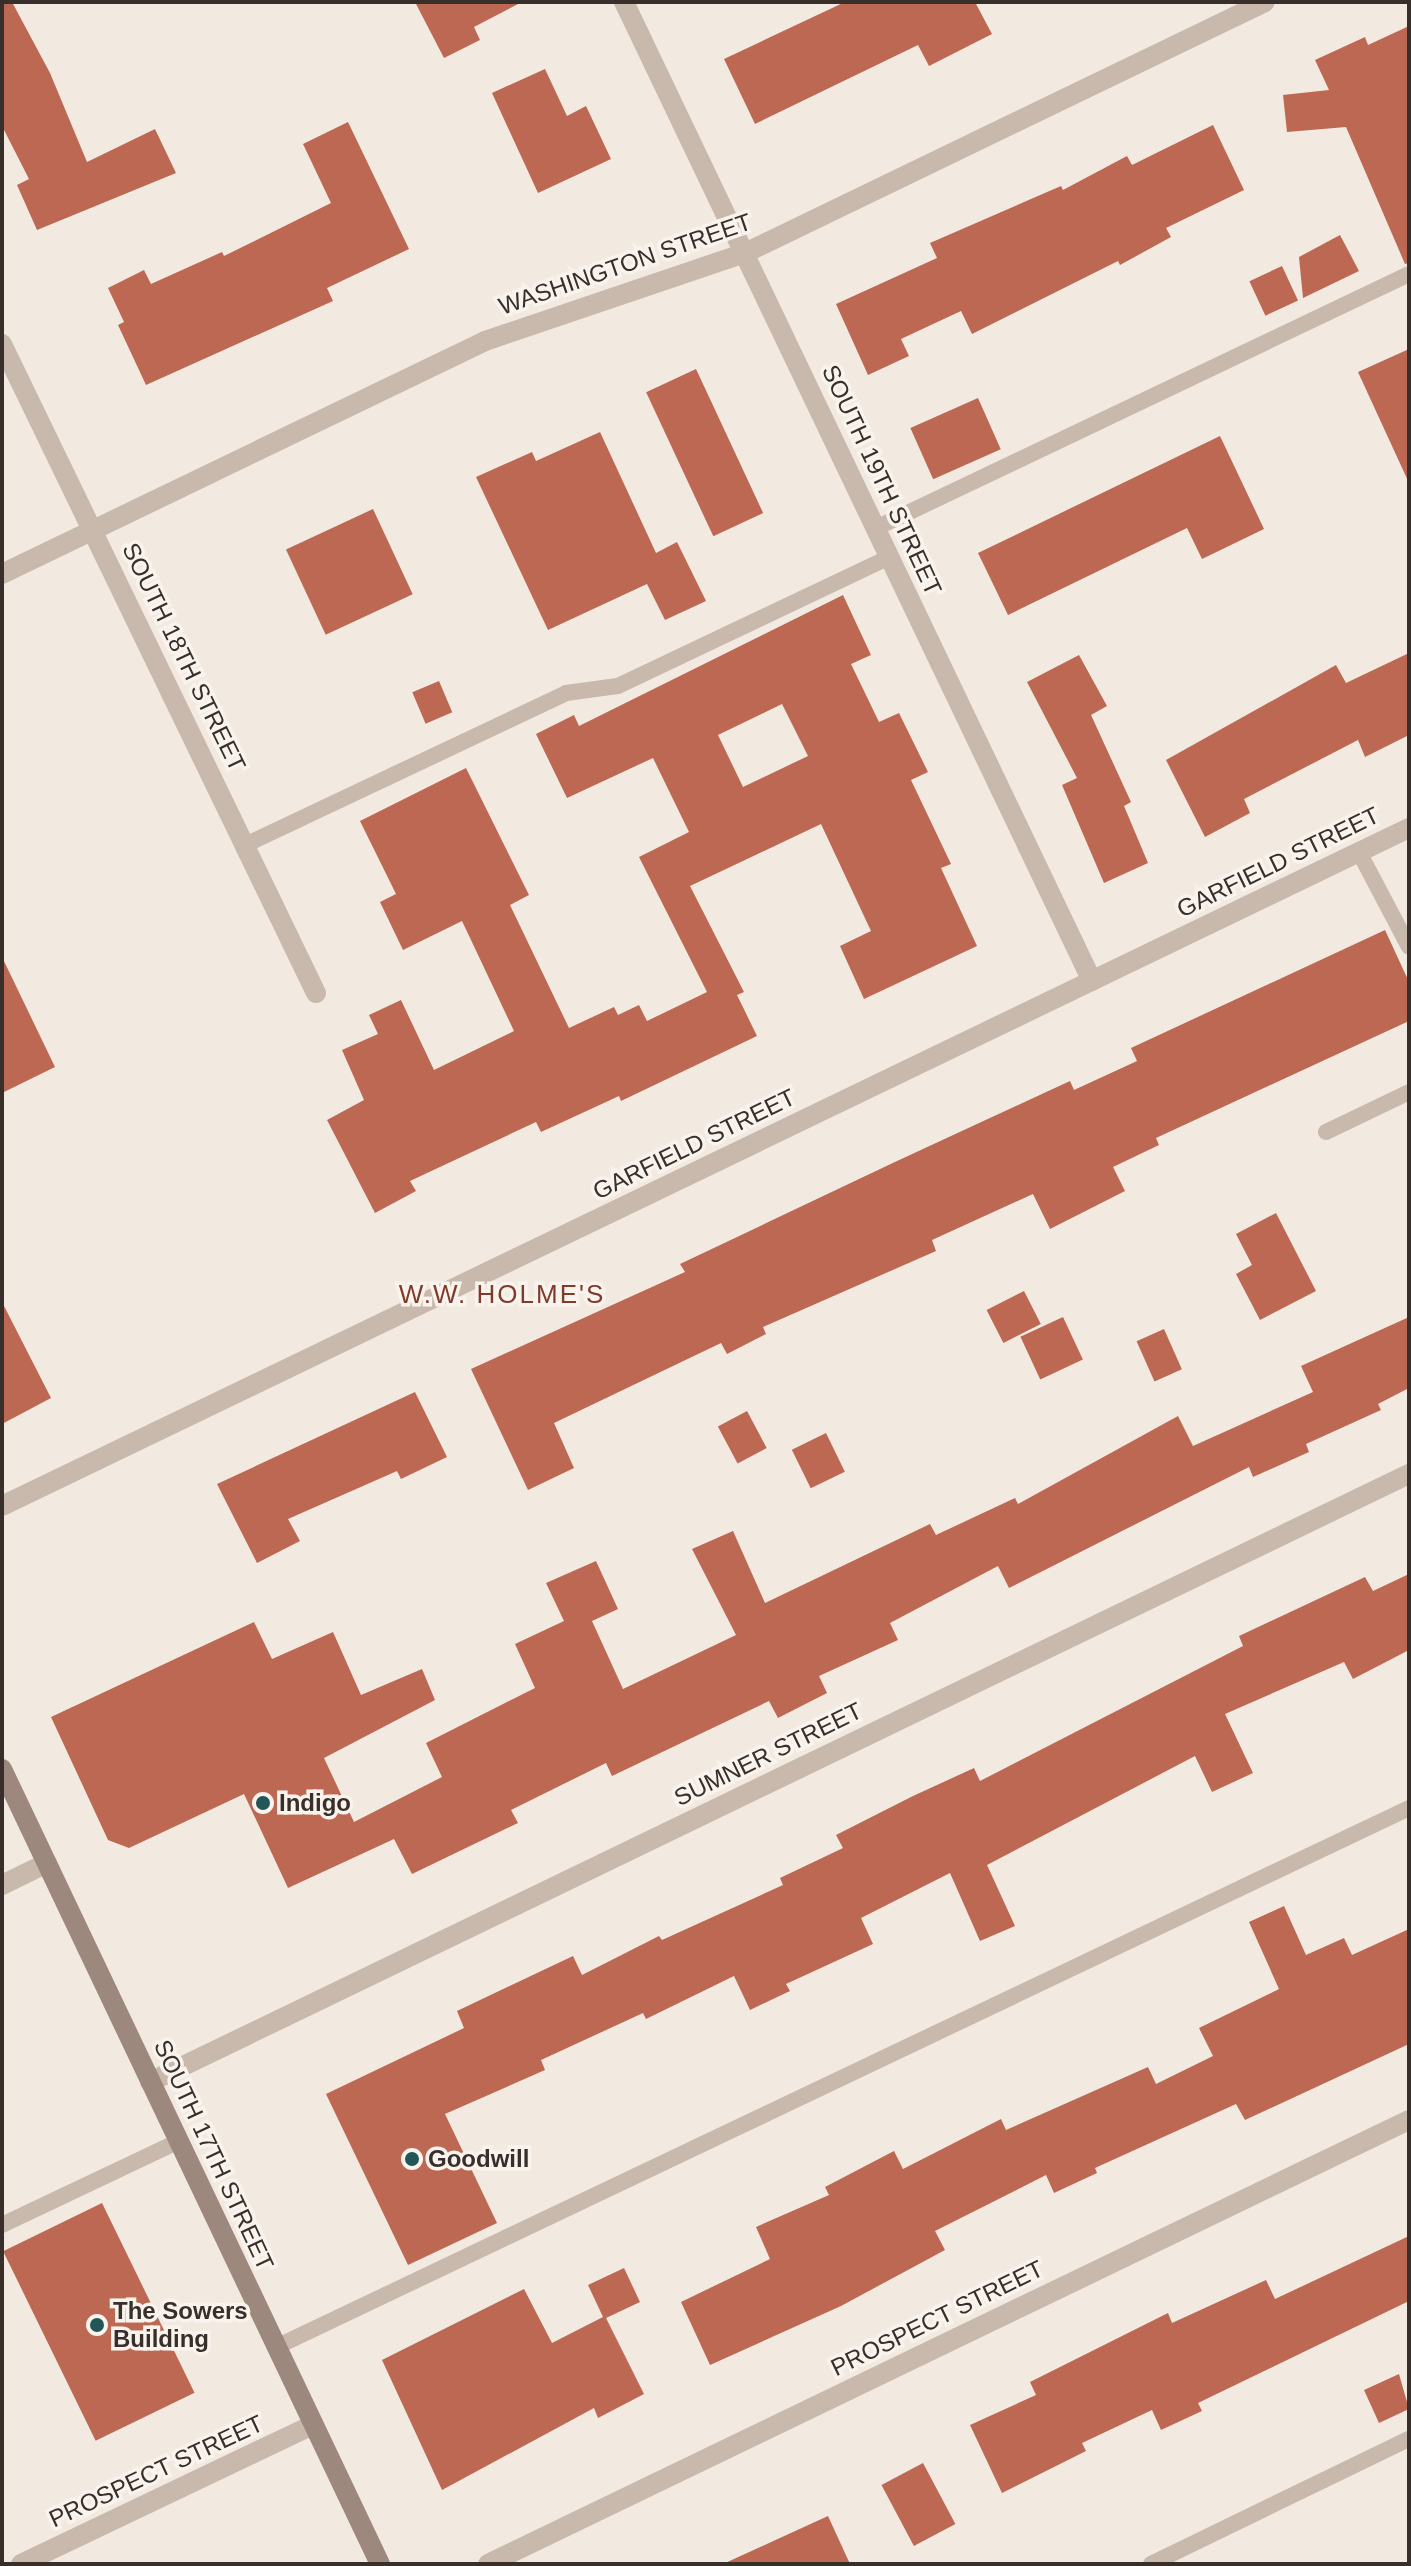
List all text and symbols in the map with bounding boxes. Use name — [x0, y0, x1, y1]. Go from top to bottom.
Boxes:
street label: WASHINGTON STREET — [495, 207, 755, 321]
street label: SOUTH 19TH STREET — [816, 360, 948, 600]
street label: SOUTH 18TH STREET — [116, 538, 252, 776]
street label: GARFIELD STREET — [1172, 801, 1384, 923]
street label: GARFIELD STREET — [588, 1083, 800, 1205]
district label: W.W. HOLME'S — [399, 1279, 605, 1311]
street label: SUMNER STREET — [669, 1696, 867, 1812]
place label: Indigo — [279, 1789, 351, 1817]
marker: Indigo — [254, 1794, 272, 1812]
street label: SOUTH 17TH STREET — [148, 2035, 280, 2275]
place label: Goodwill — [428, 2145, 529, 2173]
marker: Goodwill — [403, 2150, 421, 2168]
street label: PROSPECT STREET — [826, 2254, 1048, 2382]
place label: The Sowers Building — [113, 2297, 248, 2353]
marker: The Sowers Building — [88, 2316, 106, 2334]
street label: PROSPECT STREET — [44, 2409, 268, 2533]

